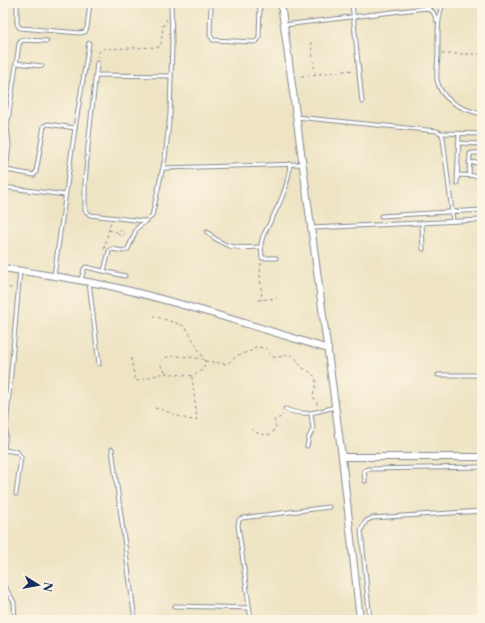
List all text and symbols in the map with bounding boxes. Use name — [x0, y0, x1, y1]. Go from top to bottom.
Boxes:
north arrow — [18, 565, 58, 605]
text: N — [40, 581, 56, 593]

